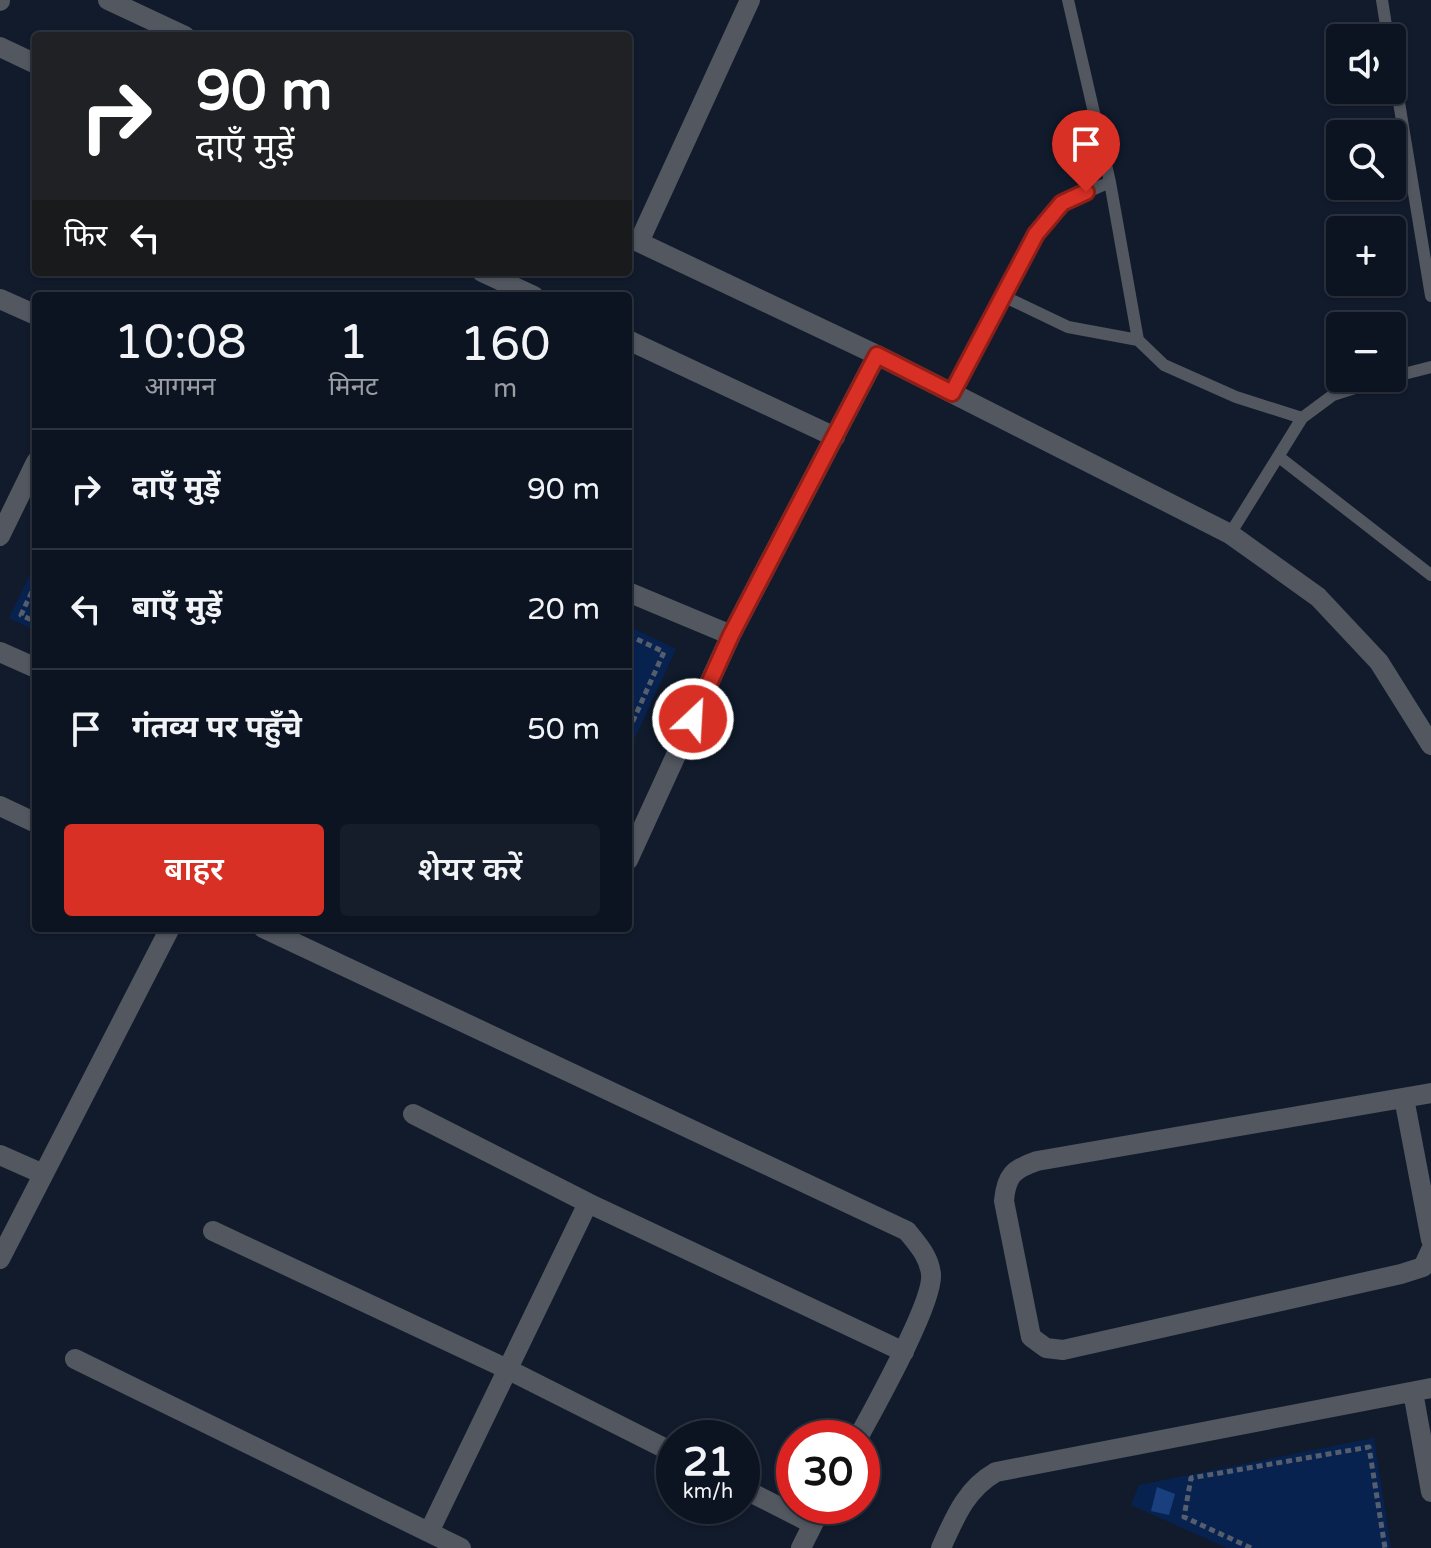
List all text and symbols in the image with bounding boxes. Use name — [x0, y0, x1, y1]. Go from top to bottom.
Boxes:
map controls — [1326, 24, 1406, 392]
button: sound — [1326, 24, 1406, 104]
text: 90 m — [196, 58, 332, 125]
icon: right — [64, 64, 168, 168]
pin — [1052, 110, 1120, 192]
button: search — [1326, 120, 1406, 200]
icon: arrive — [1064, 122, 1108, 166]
text: दाएँ मुड़ें — [196, 126, 295, 169]
icon: left — [123, 216, 167, 260]
button: + — [1326, 216, 1406, 296]
text: फिर — [64, 218, 107, 255]
button: − — [1326, 312, 1406, 392]
text: 10:08 — [114, 314, 247, 372]
text: 1 — [338, 314, 368, 372]
text: 160 — [460, 316, 550, 374]
text: आगमन — [145, 371, 216, 402]
text: मिनट — [328, 371, 378, 402]
text: m — [493, 373, 517, 404]
icon: right — [64, 467, 108, 511]
text: दाएँ मुड़ें — [132, 469, 220, 506]
text: 90 m — [527, 471, 600, 508]
icon: left — [64, 587, 108, 631]
text: बाएँ मुड़ें — [132, 589, 222, 626]
text: 20 m — [527, 591, 600, 628]
position arrow — [651, 677, 735, 761]
icon: arrive — [64, 707, 108, 751]
text: गंतव्य पर पहुँचे — [132, 709, 302, 746]
text: 50 m — [527, 711, 600, 748]
button: बाहर — [64, 824, 324, 916]
button: शेयर करें — [340, 824, 600, 916]
speed limit sign: 30 — [776, 1420, 880, 1524]
text: 21 — [683, 1438, 733, 1486]
text: km/h — [683, 1480, 733, 1504]

